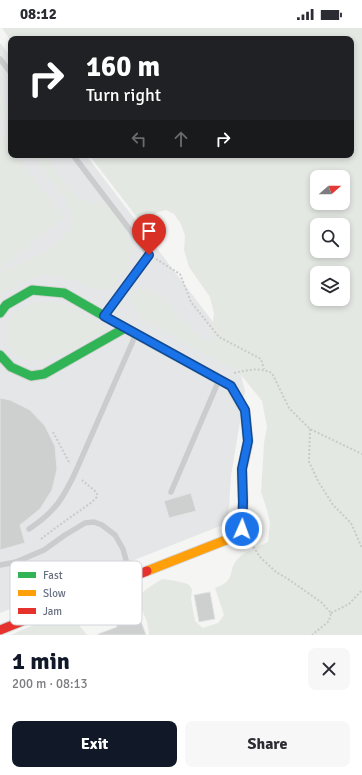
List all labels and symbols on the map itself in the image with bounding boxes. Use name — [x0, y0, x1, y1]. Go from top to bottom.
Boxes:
north arrow — [310, 170, 350, 210]
pin — [132, 214, 166, 255]
position arrow — [221, 508, 263, 550]
legend — [10, 561, 142, 625]
text: Fast — [43, 569, 63, 582]
text: Slow — [43, 587, 66, 600]
text: Jam — [43, 605, 62, 618]

